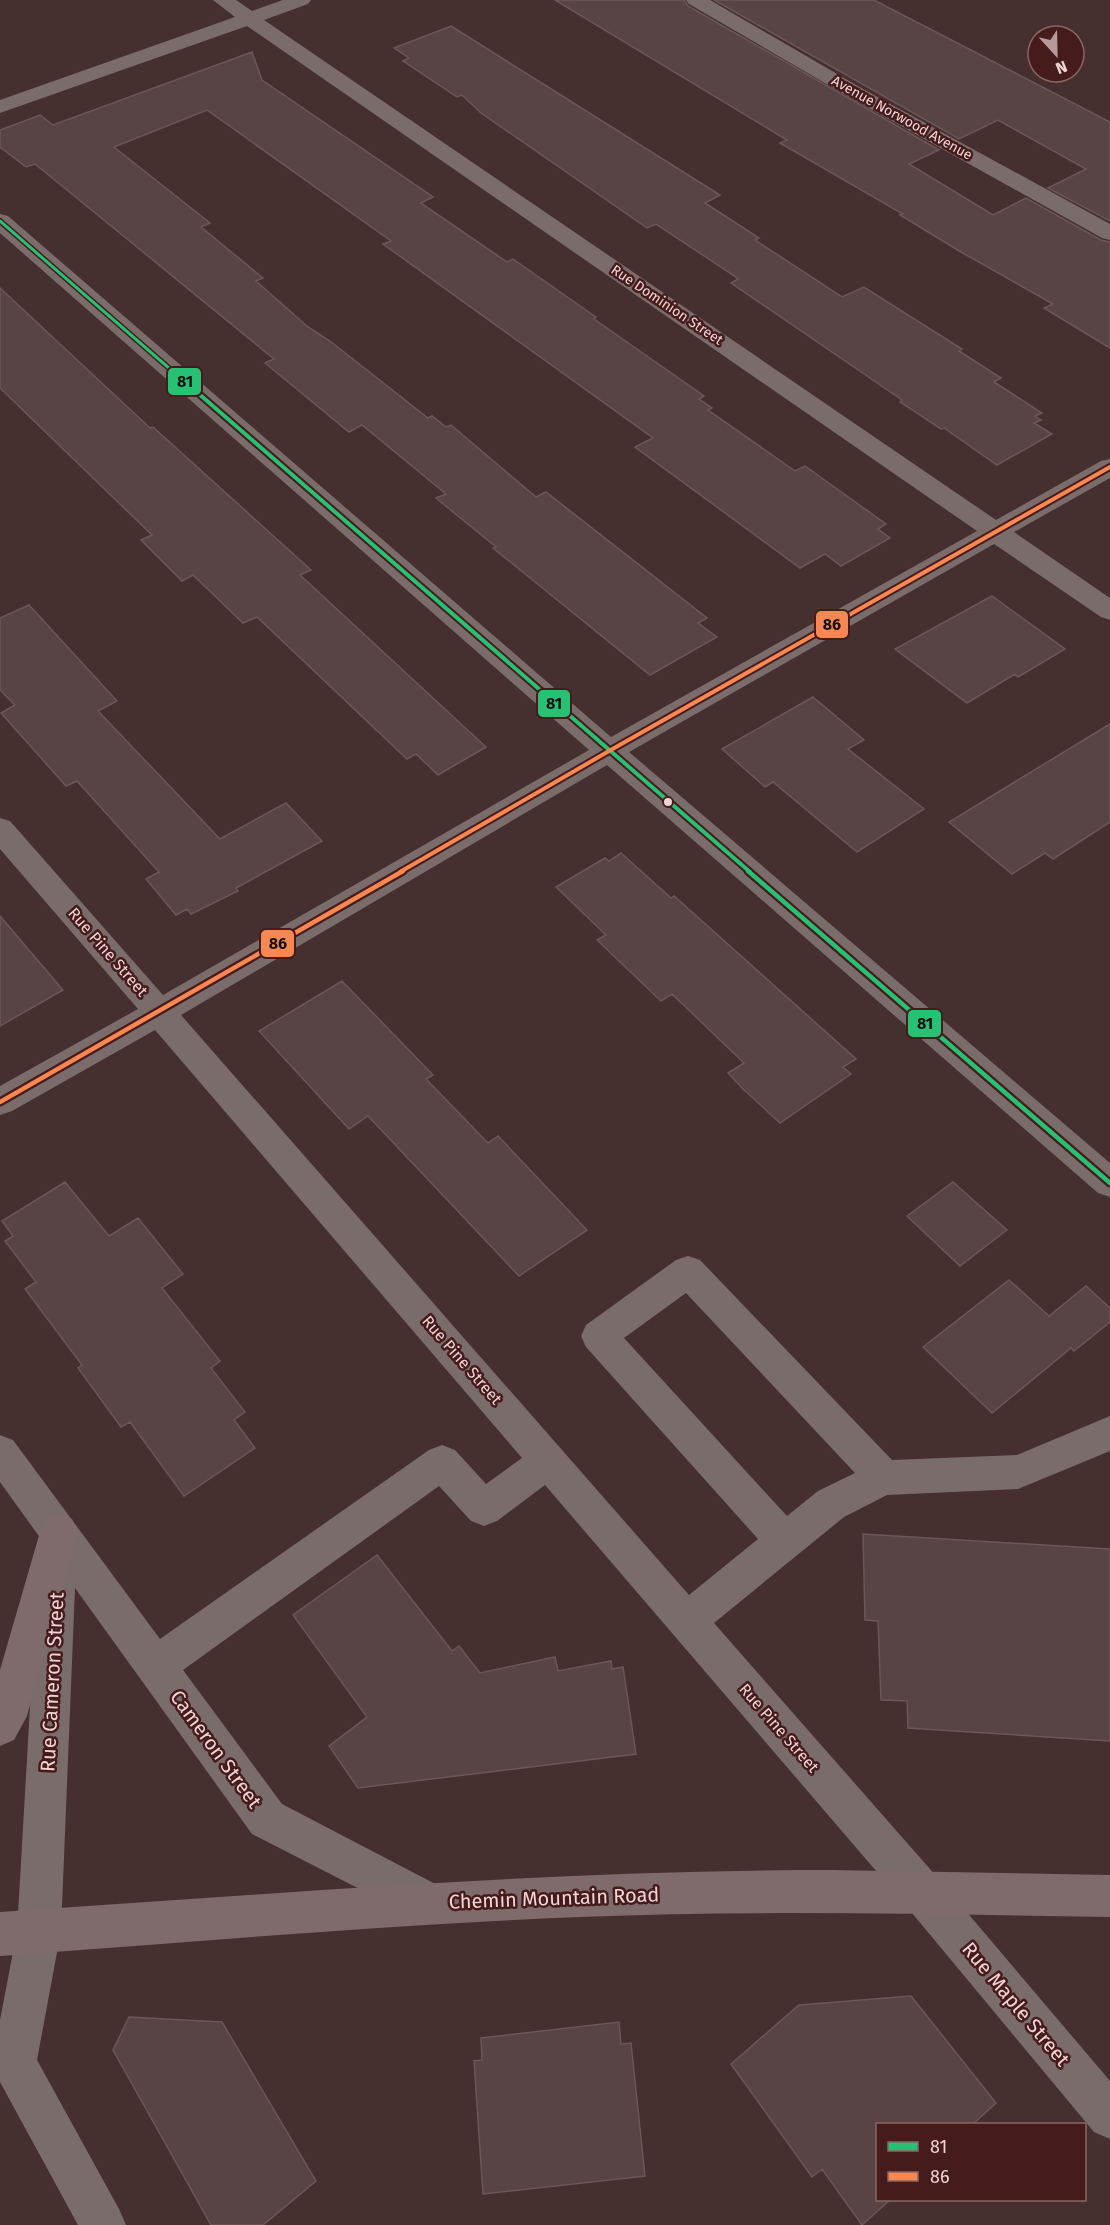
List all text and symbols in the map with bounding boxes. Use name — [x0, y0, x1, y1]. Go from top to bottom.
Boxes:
north arrow — [1026, 24, 1086, 84]
text: N — [1053, 57, 1070, 78]
street label: Avenue Norwood Avenue — [829, 72, 975, 164]
street label: Rue Dominion Street — [608, 261, 727, 349]
line badge: 81 — [167, 367, 202, 396]
text: 81 — [177, 372, 193, 391]
line badge: 86 — [815, 610, 849, 639]
text: 86 — [823, 615, 841, 634]
line badge: 81 — [537, 689, 571, 718]
text: 81 — [546, 694, 562, 713]
unlabelled marker — [662, 796, 674, 808]
street label: Rue Pine Street — [64, 904, 152, 1000]
line badge: 86 — [260, 929, 295, 958]
text: 86 — [269, 934, 287, 953]
line badge: 81 — [907, 1009, 942, 1038]
text: 81 — [917, 1014, 933, 1033]
street label: Rue Pine Street — [418, 1312, 506, 1408]
street label: Rue Cameron Street — [35, 1591, 69, 1772]
street label: Rue Pine Street — [735, 1680, 823, 1776]
street label: Cameron Street — [165, 1685, 267, 1813]
street label: Chemin Mountain Road — [448, 1882, 660, 1914]
street label: Rue Maple Street — [957, 1937, 1075, 2071]
legend — [876, 2123, 1086, 2201]
text: 81 — [930, 2136, 947, 2158]
text: 86 — [930, 2166, 950, 2188]

